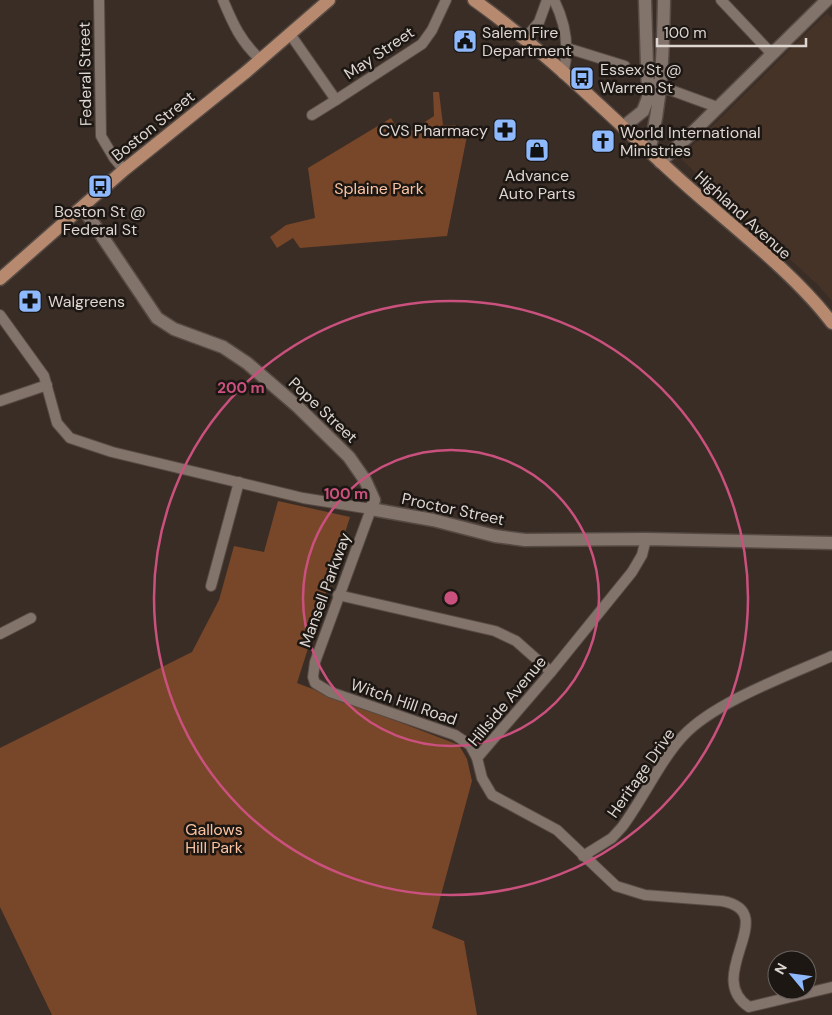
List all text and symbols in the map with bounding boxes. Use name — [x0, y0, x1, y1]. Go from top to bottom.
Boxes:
scale bar — [657, 15, 806, 47]
street label: Federal Street — [74, 22, 96, 126]
street label: May Street — [340, 22, 418, 84]
place label: Salem Fire Department — [482, 22, 572, 61]
text: 100 m — [664, 23, 707, 43]
public building icon: Salem Fire Department — [452, 28, 478, 54]
place label: Essex St @ Warren St — [600, 59, 682, 98]
bus stop icon: Essex St @ Warren St — [569, 65, 595, 91]
street label: Boston Street — [107, 86, 199, 166]
pharmacy icon: CVS Pharmacy — [492, 117, 518, 143]
place label: CVS Pharmacy — [379, 120, 488, 141]
place label: World International Ministries — [620, 122, 761, 161]
church icon: World International Ministries — [590, 128, 616, 154]
shop icon: Advance Auto Parts — [524, 137, 550, 163]
place label: Advance Auto Parts — [498, 165, 576, 204]
street label: Highland Avenue — [690, 166, 796, 264]
bus stop icon: Boston St @ Federal St — [87, 173, 113, 199]
park label: Splaine Park — [334, 178, 424, 199]
place label: Boston St @ Federal St — [54, 201, 146, 240]
pharmacy icon: Walgreens — [17, 288, 43, 314]
place label: Walgreens — [48, 291, 125, 312]
street label: Pope Street — [284, 373, 362, 447]
text: 200 m — [217, 378, 265, 398]
text: 100 m — [324, 484, 368, 504]
street label: Proctor Street — [400, 488, 506, 530]
street label: Mansell Parkway — [294, 530, 356, 650]
centre of rings — [442, 589, 460, 607]
street label: Hillside Avenue — [463, 652, 551, 750]
street label: Witch Hill Road — [348, 674, 460, 730]
street label: Heritage Drive — [602, 724, 680, 822]
park label: Gallows Hill Park — [185, 819, 243, 858]
north arrow — [767, 950, 817, 1000]
text: N — [770, 960, 791, 978]

